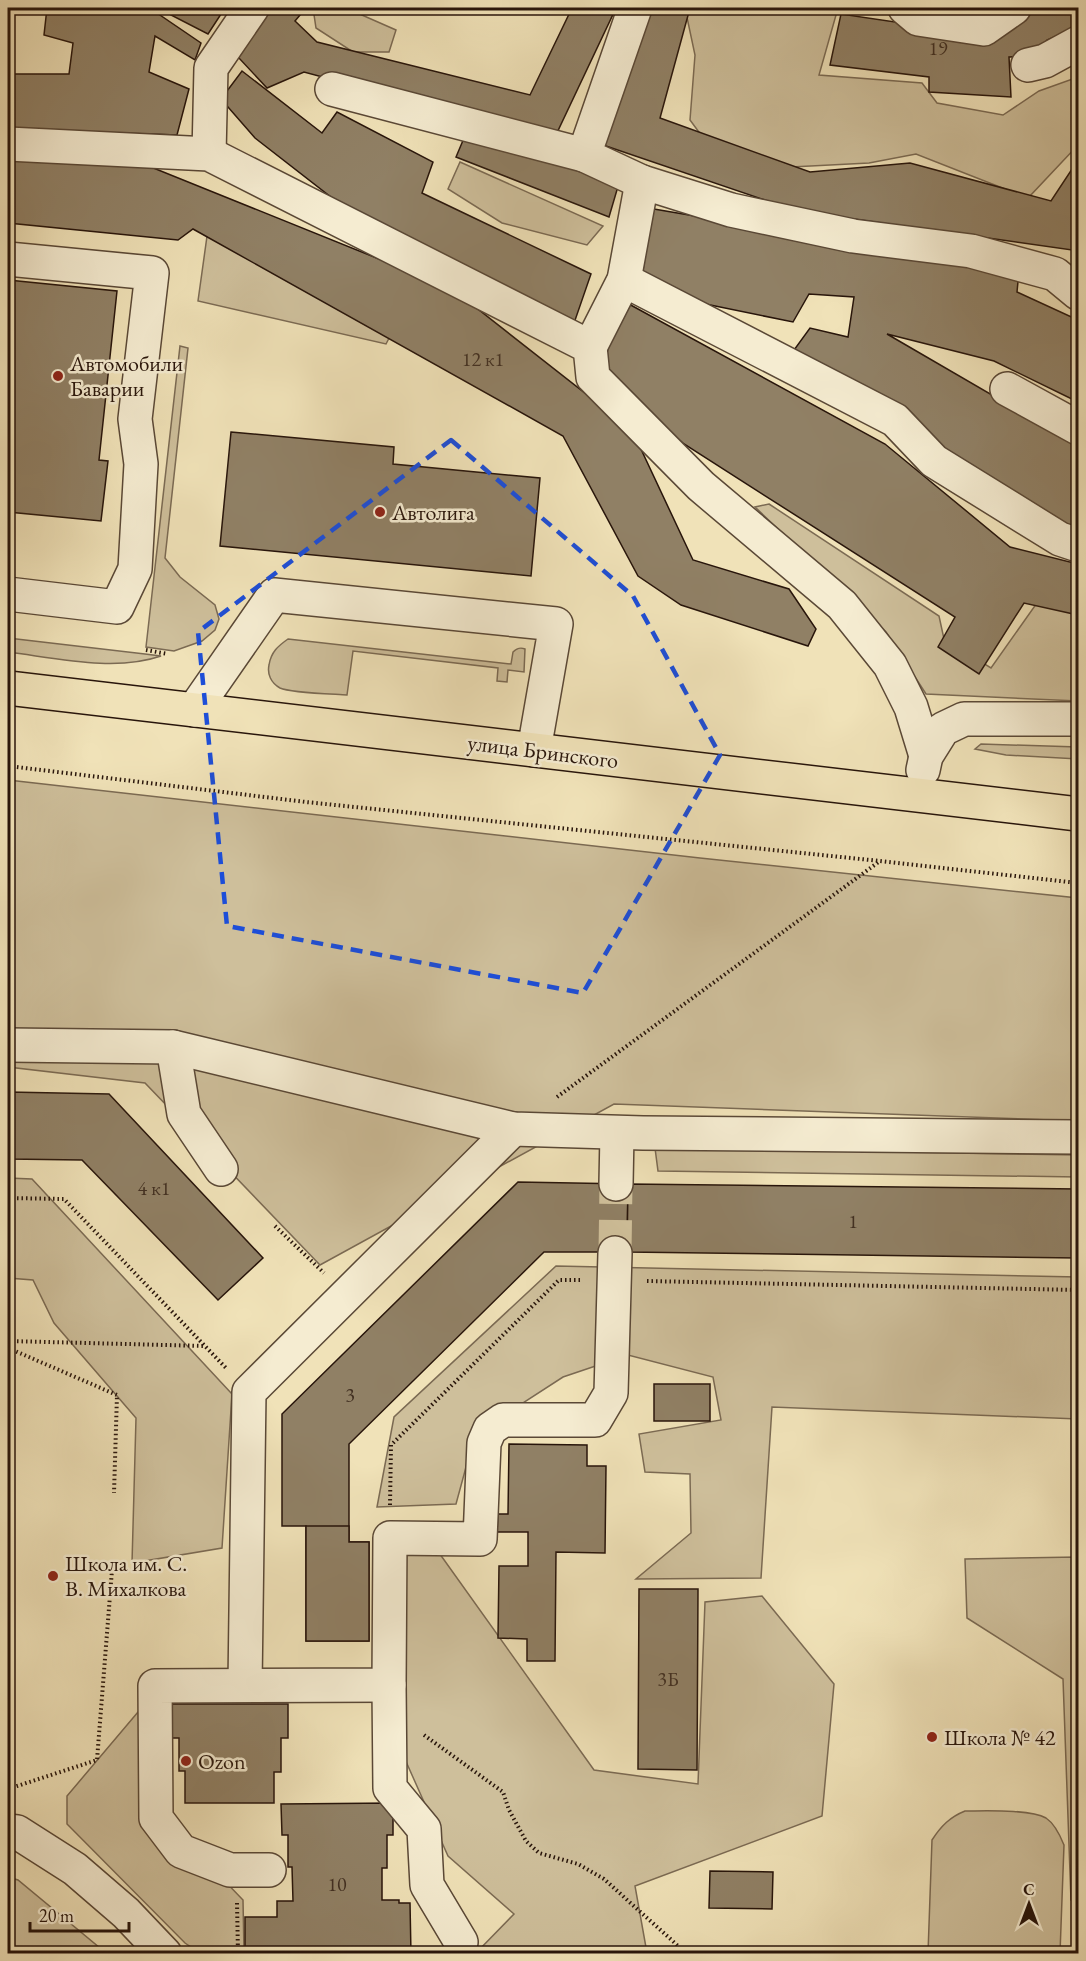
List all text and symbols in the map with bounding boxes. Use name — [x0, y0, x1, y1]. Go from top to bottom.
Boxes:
house number: 19 — [928, 35, 948, 61]
house number: 12 к1 — [462, 346, 504, 372]
place label: Автомобили Баварии — [69, 349, 183, 403]
marker: Автомобили Баварии — [51, 369, 65, 383]
place label: Автолига — [391, 498, 475, 527]
marker: Автолига — [373, 505, 387, 519]
street label: улица Бринского — [466, 728, 620, 775]
house number: 4 к1 — [138, 1175, 170, 1201]
house number: 1 — [848, 1208, 858, 1234]
house number: 3 — [345, 1382, 355, 1408]
place label: Школа им. С. В. Михалкова — [65, 1549, 187, 1603]
marker: Школа им. С. В. Михалкова — [46, 1569, 60, 1583]
house number: 3Б — [657, 1666, 679, 1692]
place label: Школа № 42 — [944, 1723, 1056, 1752]
marker: Школа № 42 — [925, 1730, 939, 1744]
place label: Ozon — [198, 1747, 246, 1776]
marker: Ozon — [179, 1754, 193, 1768]
house number: 10 — [327, 1871, 347, 1897]
north arrow — [999, 1874, 1059, 1934]
text: С — [1023, 1879, 1035, 1900]
scale bar — [30, 1895, 129, 1933]
text: 20 m — [39, 1904, 74, 1927]

